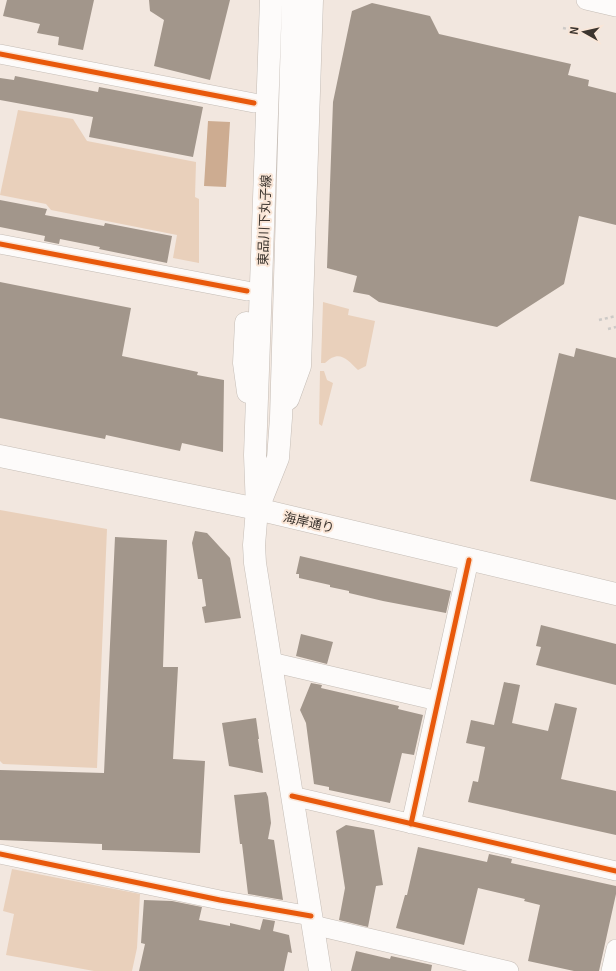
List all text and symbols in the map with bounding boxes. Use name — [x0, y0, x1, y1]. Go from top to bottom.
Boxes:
north arrow — [564, 12, 604, 52]
text: N — [565, 25, 582, 36]
street label: 東品川下丸子線 — [252, 174, 275, 266]
street label: 海岸通り — [282, 506, 337, 537]

